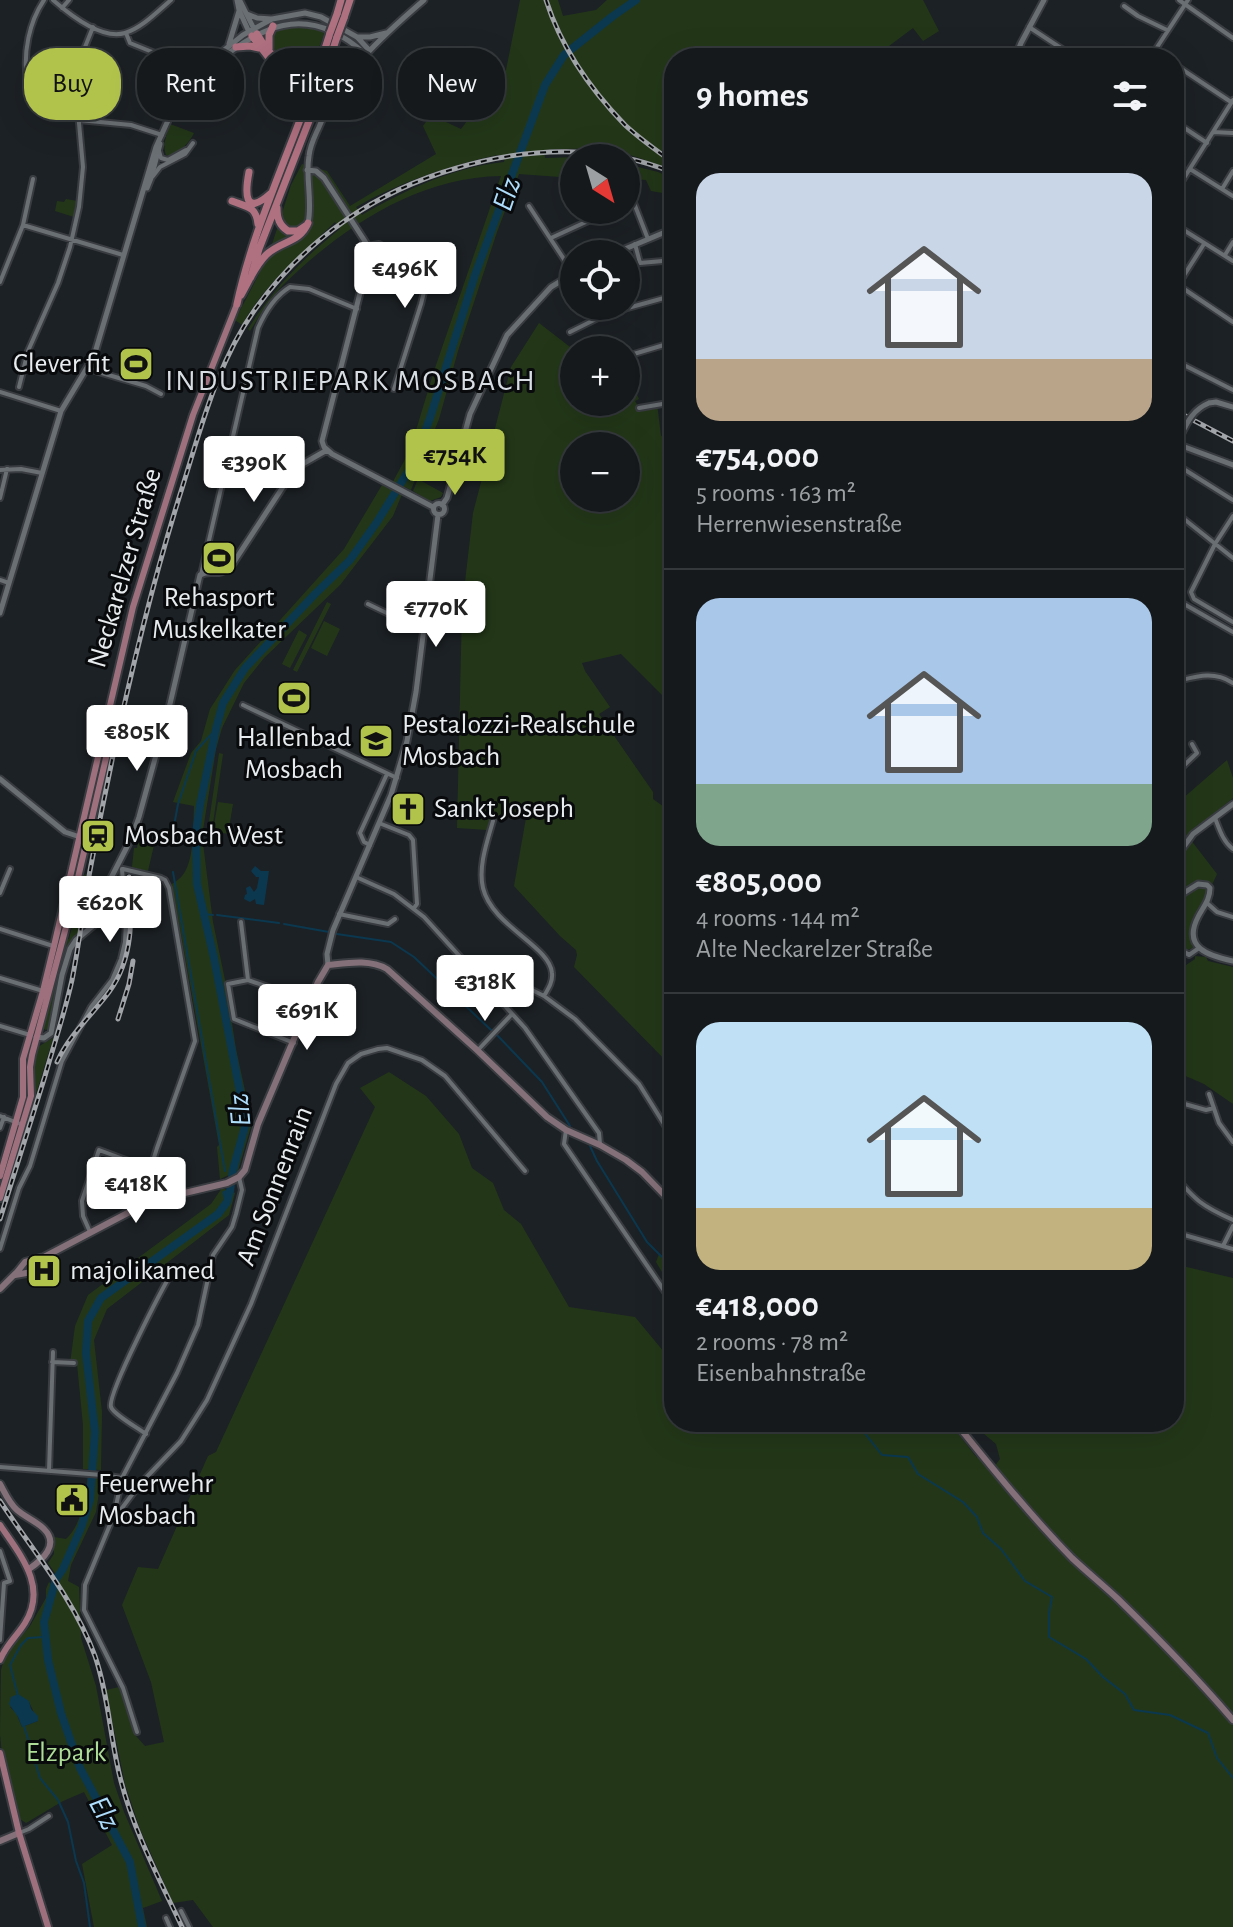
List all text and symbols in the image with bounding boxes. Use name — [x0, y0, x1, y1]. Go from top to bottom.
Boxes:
chip: Buy — [24, 48, 121, 120]
chip: Rent — [137, 48, 244, 120]
chip: Filters — [260, 48, 382, 120]
chip: New — [398, 48, 505, 120]
icon: filters — [1108, 74, 1152, 118]
text: 9 homes — [696, 79, 809, 113]
north arrow — [560, 144, 640, 224]
map controls — [560, 144, 640, 512]
water label: Elz — [487, 173, 527, 215]
icon: home — [852, 225, 996, 369]
button: locate — [560, 240, 640, 320]
pin: €496K — [349, 242, 461, 310]
text: €496K — [372, 255, 438, 281]
button: + — [560, 336, 640, 416]
sports icon: Clever fit — [117, 345, 155, 383]
place label: Clever fit — [13, 350, 110, 378]
district label: INDUSTRIEPARK MOSBACH — [165, 366, 537, 396]
pin: €754K — [399, 429, 511, 497]
button: − — [560, 432, 640, 512]
pin: €390K — [198, 436, 310, 504]
text: €754,000 — [696, 440, 819, 474]
text: €754K — [424, 442, 486, 468]
text: €390K — [222, 449, 286, 475]
street label: Neckarelzer Straße — [83, 465, 167, 671]
text: 5 rooms · 163 m² — [696, 480, 856, 506]
text: Herrenwiesenstraße — [696, 511, 902, 537]
sports icon: Rehasport Muskelkater — [200, 539, 238, 577]
pin: €770K — [380, 581, 492, 649]
place label: Rehasport Muskelkater — [152, 584, 286, 644]
text: €770K — [404, 594, 468, 620]
icon: home — [852, 650, 996, 794]
sports icon: Hallenbad Mosbach — [275, 679, 313, 717]
pin: €805K — [81, 705, 193, 773]
place label: Pestalozzi-Realschule Mosbach — [402, 711, 636, 771]
text: €805K — [105, 718, 169, 744]
school or university icon: Pestalozzi-Realschule Mosbach — [357, 722, 395, 760]
place label: Hallenbad Mosbach — [237, 724, 351, 784]
church icon: Sankt Joseph — [389, 790, 427, 828]
place label: Sankt Joseph — [434, 795, 574, 823]
station icon: Mosbach West — [79, 817, 117, 855]
place label: Mosbach West — [124, 822, 283, 850]
text: €805,000 — [696, 865, 822, 899]
pin: €620K — [54, 876, 166, 944]
text: €620K — [77, 889, 143, 915]
text: 4 rooms · 144 m² — [696, 905, 860, 931]
text: Alte Neckarelzer Straße — [696, 936, 933, 962]
pin: €318K — [429, 955, 541, 1023]
text: €318K — [455, 968, 515, 994]
pin: €691K — [251, 984, 363, 1052]
text: €691K — [276, 997, 338, 1023]
icon: home — [852, 1074, 996, 1218]
water label: Elz — [224, 1092, 256, 1128]
street label: Am Sonnenrain — [232, 1103, 318, 1269]
pin: €418K — [80, 1157, 192, 1225]
text: €418K — [105, 1170, 167, 1196]
hospital icon: majolikamed — [25, 1252, 63, 1290]
place label: majolikamed — [70, 1257, 215, 1285]
text: €418,000 — [696, 1289, 819, 1323]
text: 2 rooms · 78 m² — [696, 1329, 848, 1355]
text: Eisenbahnstraße — [696, 1360, 866, 1386]
place label: Feuerwehr Mosbach — [98, 1470, 213, 1530]
public building icon: Feuerwehr Mosbach — [53, 1481, 91, 1519]
park label: Elzpark — [26, 1739, 107, 1767]
water label: Elz — [83, 1791, 125, 1835]

